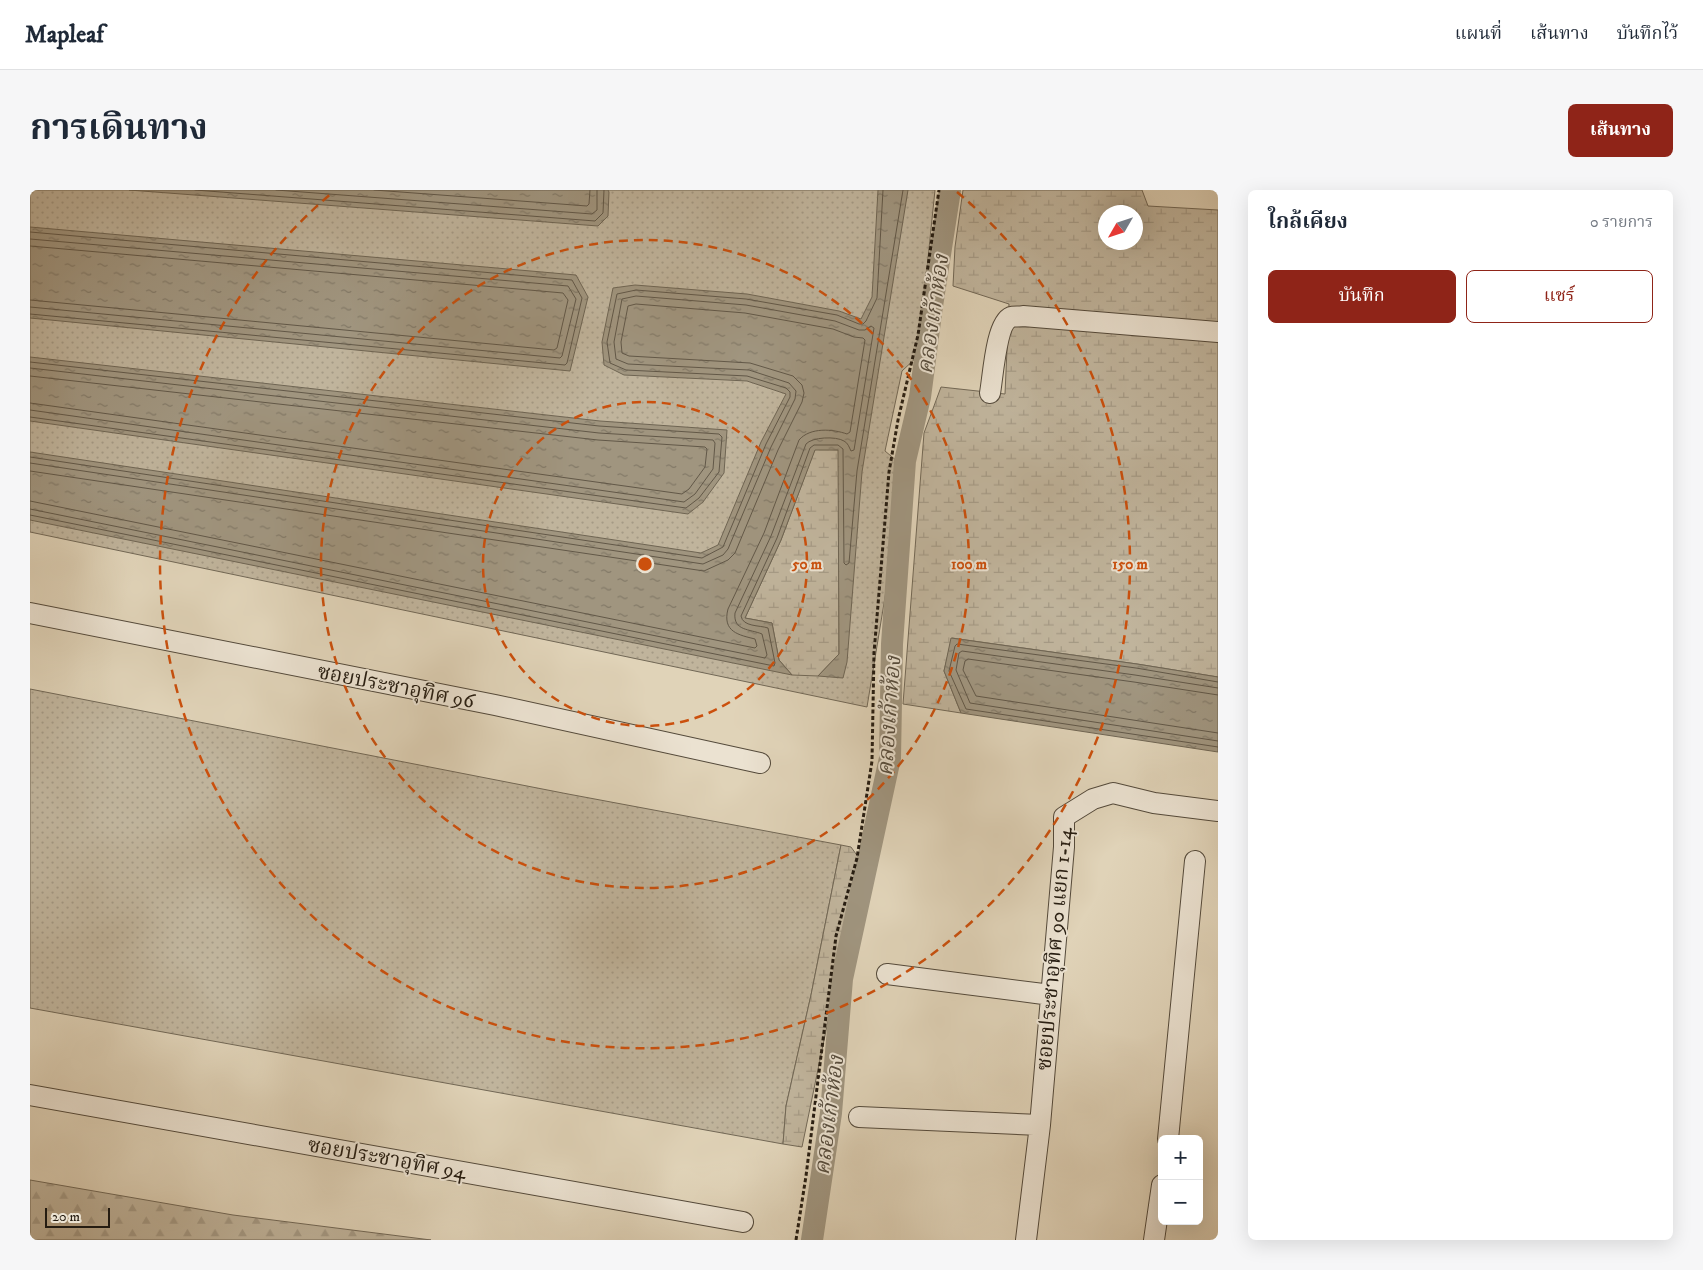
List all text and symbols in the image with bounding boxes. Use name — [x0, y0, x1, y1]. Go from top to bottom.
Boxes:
text: Mapleaf — [25, 20, 104, 50]
text: แผนที่ — [1455, 23, 1502, 45]
text: เส้นทาง — [1530, 23, 1589, 45]
text: บันทึกไว้ — [1617, 23, 1678, 45]
button: เส้นทาง — [1568, 104, 1673, 157]
text: การเดินทาง — [30, 107, 208, 151]
north arrow — [1098, 205, 1143, 250]
text: ใกล้เคียง — [1268, 209, 1348, 235]
text: 0 รายการ — [1590, 212, 1653, 232]
water label: คลองเก้าห้อง — [912, 252, 955, 376]
button: บันทึก — [1268, 270, 1456, 323]
button: แชร์ — [1466, 270, 1653, 323]
centre of rings — [636, 555, 654, 573]
text: 50 m — [791, 555, 823, 574]
text: 100 m — [951, 555, 988, 574]
text: 150 m — [1112, 555, 1148, 574]
water label: คลองเก้าห้อง — [872, 654, 907, 777]
street label: ซอยประชาอุทิศ 96 — [315, 659, 478, 715]
street label: ซอยประชาอุทิศ 90 แยก 1-14 — [1031, 826, 1079, 1072]
water label: คลองเก้าห้อง — [809, 1053, 850, 1177]
street label: ซอยประชาอุทิศ 94 — [306, 1132, 469, 1186]
map controls — [1158, 1135, 1203, 1225]
button: + — [1158, 1135, 1203, 1180]
button: − — [1158, 1180, 1203, 1225]
scale bar — [45, 1205, 110, 1228]
text: 20 m — [52, 1208, 80, 1226]

